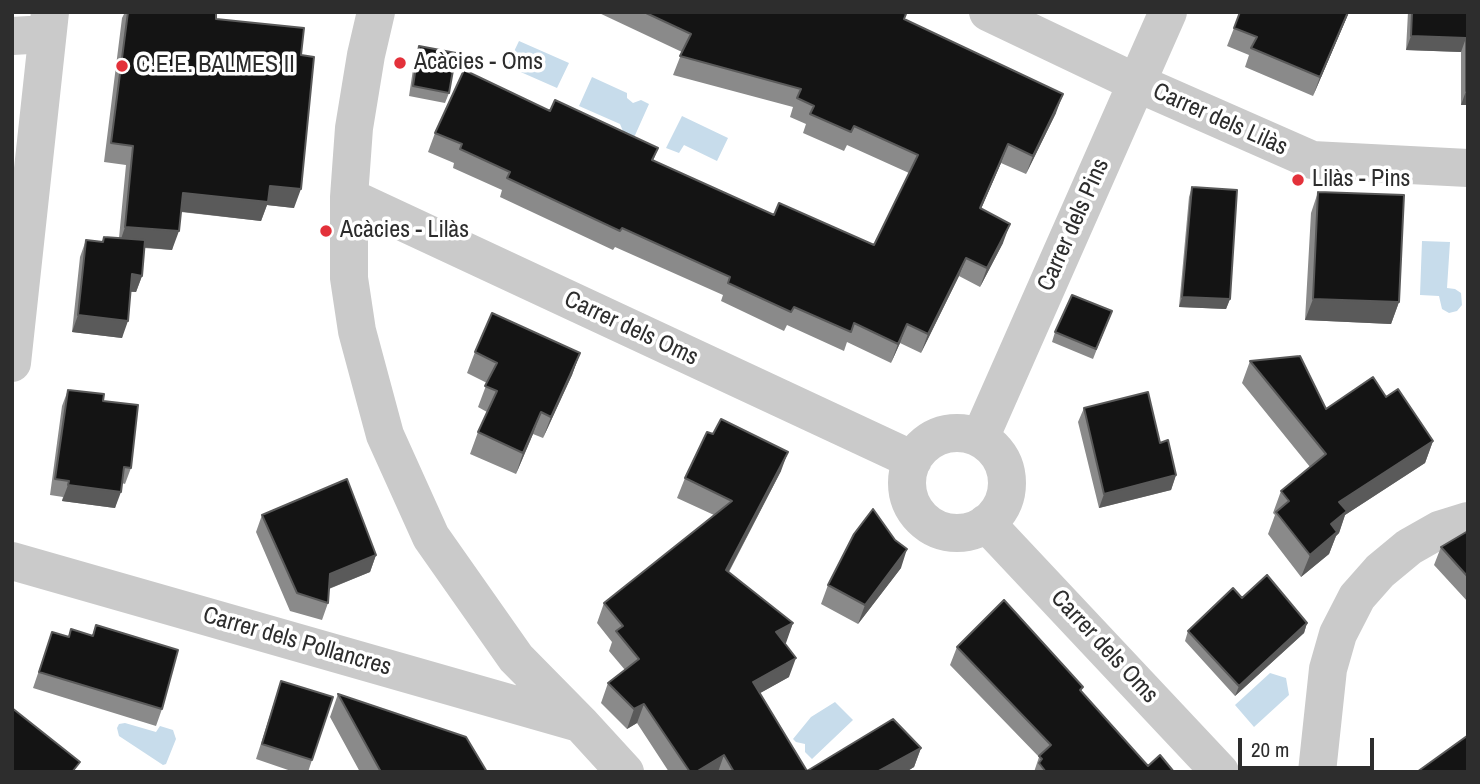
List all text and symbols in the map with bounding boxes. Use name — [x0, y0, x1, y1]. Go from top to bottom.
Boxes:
place label: Acàcies - Oms — [414, 49, 543, 77]
place label: C.E.E. BALMES II — [136, 52, 295, 80]
marker: Acàcies - Oms — [392, 55, 408, 71]
marker: C.E.E. BALMES II — [114, 58, 130, 74]
street label: Carrer dels Lilàs — [1148, 77, 1292, 163]
street label: Carrer dels Pins — [1032, 154, 1116, 296]
place label: Lilàs - Pins — [1312, 166, 1410, 194]
marker: Lilàs - Pins — [1290, 172, 1306, 188]
place label: Acàcies - Lilàs — [340, 217, 469, 245]
marker: Acàcies - Lilàs — [318, 223, 334, 239]
street label: Carrer dels Oms — [560, 285, 702, 373]
street label: Carrer dels Oms — [1044, 584, 1164, 710]
street label: Carrer dels Pollancres — [199, 601, 395, 683]
scale bar — [1242, 724, 1378, 768]
text: 20 m — [1251, 735, 1289, 764]

